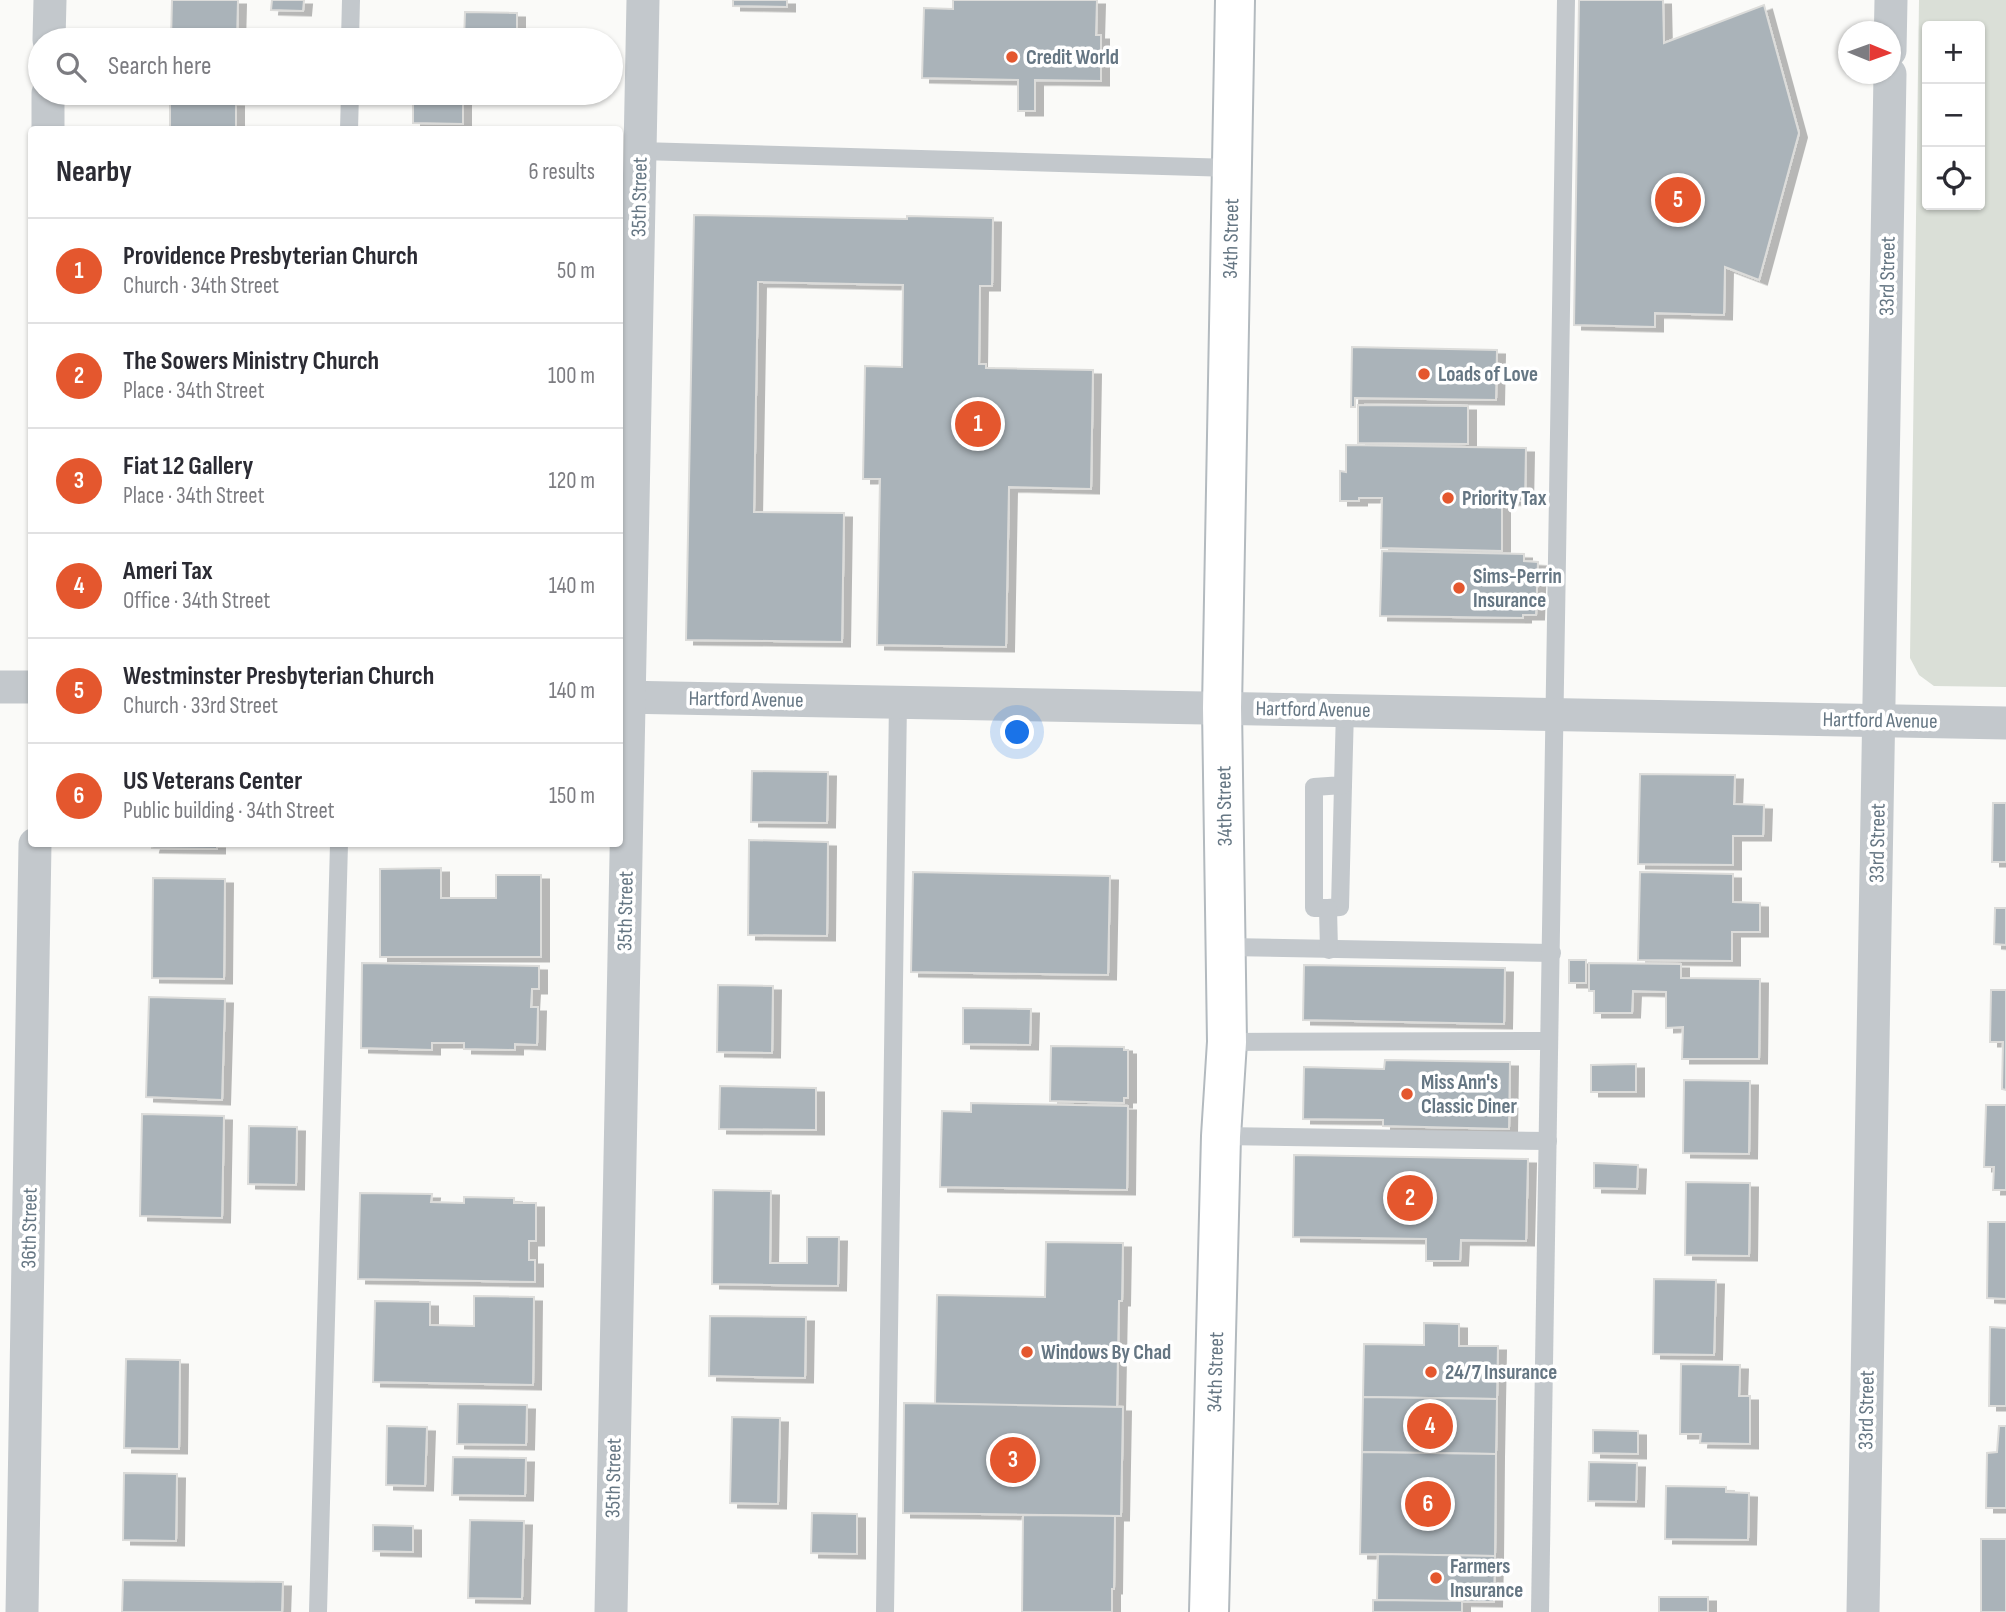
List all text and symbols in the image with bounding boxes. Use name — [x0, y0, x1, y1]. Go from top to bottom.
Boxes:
north arrow — [1838, 21, 1901, 84]
map controls — [1922, 21, 1985, 210]
button: + — [1922, 21, 1985, 84]
search box — [28, 28, 623, 105]
place label: Credit World — [1026, 45, 1119, 70]
icon: search — [52, 48, 90, 86]
marker: Credit World — [1004, 49, 1020, 65]
text: Search here — [108, 51, 211, 82]
button: − — [1922, 84, 1985, 147]
button: locate — [1922, 147, 1985, 210]
text: Nearby — [56, 154, 132, 190]
street label: 35th Street — [626, 157, 653, 237]
text: 6 results — [529, 158, 595, 186]
pin: 5 — [1655, 174, 1701, 226]
street label: 34th Street — [1218, 198, 1244, 279]
street label: 33rd Street — [1874, 236, 1901, 316]
text: Providence Presbyterian Church — [123, 241, 418, 272]
text: 1 — [74, 257, 84, 285]
text: 50 m — [557, 257, 595, 285]
text: Church · 34th Street — [123, 272, 279, 300]
text: The Sowers Ministry Church — [123, 346, 379, 377]
text: 2 — [74, 362, 84, 390]
text: 100 m — [548, 362, 595, 390]
place label: Loads of Love — [1438, 362, 1538, 387]
marker: Loads of Love — [1416, 366, 1432, 382]
text: Place · 34th Street — [123, 377, 264, 405]
pin: 1 — [955, 398, 1001, 450]
text: Fiat 12 Gallery — [123, 451, 253, 482]
text: 3 — [74, 467, 84, 495]
text: 120 m — [549, 467, 595, 495]
text: Place · 34th Street — [123, 482, 264, 510]
place label: Priority Tax — [1462, 486, 1547, 511]
marker: Priority Tax — [1440, 490, 1456, 506]
text: Ameri Tax — [123, 556, 213, 587]
place label: Sims-Perrin Insurance — [1473, 564, 1562, 613]
text: 4 — [74, 572, 84, 600]
text: 140 m — [549, 572, 595, 600]
marker: Sims-Perrin Insurance — [1451, 580, 1467, 596]
text: Office · 34th Street — [123, 587, 270, 615]
text: Westminster Presbyterian Church — [123, 661, 434, 692]
text: 5 — [74, 677, 84, 705]
text: 140 m — [549, 677, 595, 705]
street label: Hartford Avenue — [688, 686, 804, 713]
text: Church · 33rd Street — [123, 692, 278, 720]
street label: Hartford Avenue — [1255, 696, 1371, 723]
street label: Hartford Avenue — [1822, 707, 1938, 734]
your location — [1000, 715, 1034, 749]
street label: 34th Street — [1211, 765, 1238, 847]
text: US Veterans Center — [123, 766, 302, 797]
text: 6 — [74, 782, 84, 810]
text: 150 m — [549, 782, 595, 810]
text: Public building · 34th Street — [123, 797, 335, 825]
street label: 33rd Street — [1864, 803, 1891, 883]
street label: 35th Street — [612, 871, 639, 951]
place label: Miss Ann's Classic Diner — [1421, 1070, 1517, 1119]
marker: Miss Ann's Classic Diner — [1399, 1086, 1415, 1102]
pin: 2 — [1387, 1172, 1433, 1224]
street label: 36th Street — [16, 1187, 43, 1269]
street label: 34th Street — [1202, 1331, 1229, 1413]
place label: Windows By Chad — [1041, 1340, 1171, 1365]
marker: Windows By Chad — [1019, 1344, 1035, 1360]
place label: 24/7 Insurance — [1445, 1360, 1557, 1385]
marker: 24/7 Insurance — [1423, 1364, 1439, 1380]
street label: 33rd Street — [1853, 1370, 1880, 1450]
pin: 4 — [1407, 1400, 1453, 1452]
pin: 3 — [990, 1434, 1036, 1486]
street label: 35th Street — [600, 1438, 627, 1518]
pin: 6 — [1405, 1478, 1451, 1530]
place label: Farmers Insurance — [1450, 1554, 1523, 1603]
marker: Farmers Insurance — [1428, 1570, 1444, 1586]

